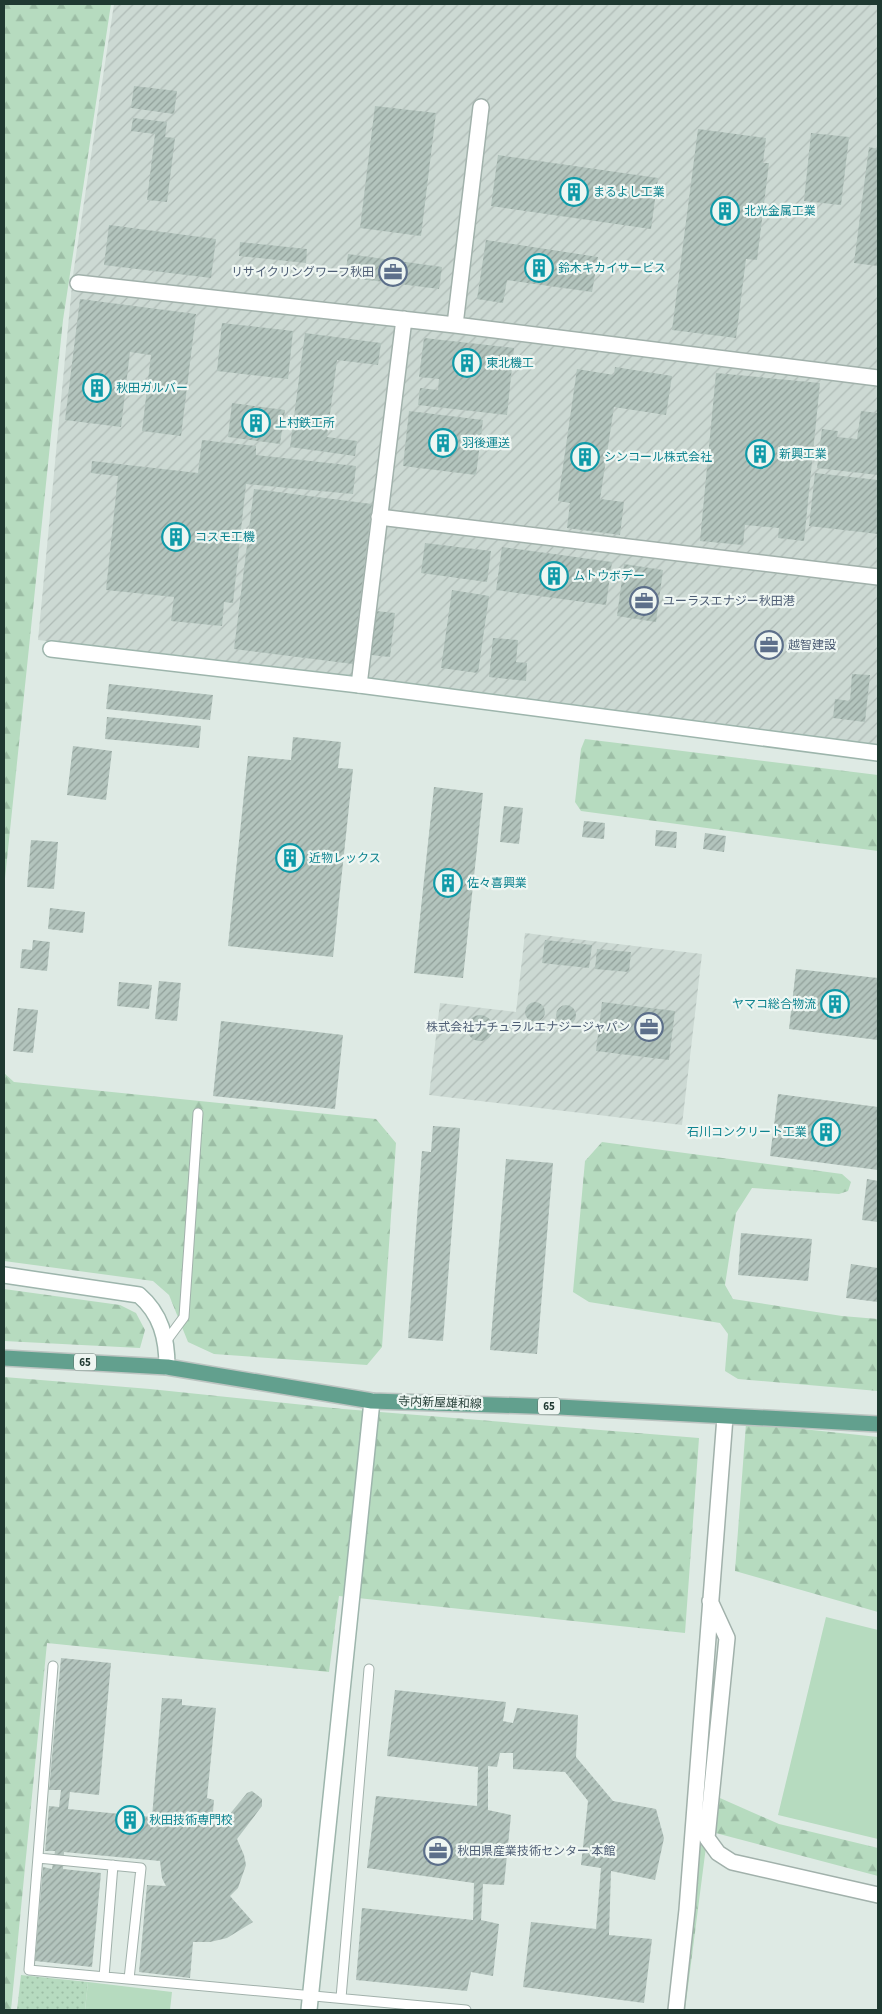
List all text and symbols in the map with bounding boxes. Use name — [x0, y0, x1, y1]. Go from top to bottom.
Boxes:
building icon: まるよし工業 — [559, 177, 589, 207]
place label: まるよし工業 — [593, 184, 665, 201]
building icon: 北光金属工業 — [710, 196, 740, 226]
place label: 北光金属工業 — [744, 203, 816, 220]
building icon: 鈴木キカイサービス — [524, 253, 554, 283]
office icon: リサイクリングワーフ秋田 — [378, 257, 408, 287]
place label: 鈴木キカイサービス — [558, 260, 666, 277]
place label: リサイクリングワーフ秋田 — [231, 264, 374, 281]
building icon: 東北機工 — [452, 348, 482, 378]
place label: 東北機工 — [486, 355, 534, 372]
building icon: 秋田ガルバー — [82, 373, 112, 403]
place label: 秋田ガルバー — [116, 380, 188, 397]
building icon: 上村鉄工所 — [241, 408, 271, 438]
place label: 上村鉄工所 — [275, 415, 335, 432]
building icon: 羽後運送 — [428, 428, 458, 458]
place label: 羽後運送 — [462, 435, 510, 452]
building icon: 新興工業 — [745, 439, 775, 469]
building icon: シンコール株式会社 — [570, 442, 600, 472]
place label: 新興工業 — [779, 446, 827, 463]
place label: シンコール株式会社 — [604, 449, 712, 466]
building icon: コスモ工機 — [161, 522, 191, 552]
place label: コスモ工機 — [195, 529, 255, 546]
building icon: ムトウボデー — [539, 561, 569, 591]
place label: ムトウボデー — [573, 568, 645, 585]
office icon: ユーラスエナジー秋田港 — [629, 586, 659, 616]
place label: ユーラスエナジー秋田港 — [663, 593, 795, 610]
office icon: 越智建設 — [754, 630, 784, 660]
place label: 越智建設 — [788, 637, 836, 654]
building icon: 近物レックス — [275, 843, 305, 873]
place label: 近物レックス — [309, 850, 381, 867]
building icon: 佐々喜興業 — [433, 868, 463, 898]
place label: 佐々喜興業 — [467, 875, 527, 892]
building icon: ヤマコ総合物流 — [820, 989, 850, 1019]
place label: ヤマコ総合物流 — [732, 996, 816, 1013]
office icon: 株式会社ナチュラルエナジージャパン — [634, 1012, 664, 1042]
place label: 株式会社ナチュラルエナジージャパン — [426, 1019, 630, 1036]
building icon: 石川コンクリート工業 — [811, 1117, 841, 1147]
place label: 石川コンクリート工業 — [687, 1124, 807, 1141]
road number: 65 — [74, 1354, 96, 1370]
street label: 寺内新屋雄和線 — [398, 1393, 482, 1413]
road number: 65 — [538, 1398, 560, 1414]
building icon: 秋田技術専門校 — [115, 1805, 145, 1835]
place label: 秋田技術専門校 — [149, 1812, 233, 1829]
office icon: 秋田県産業技術センター 本館 — [423, 1836, 453, 1866]
place label: 秋田県産業技術センター 本館 — [457, 1843, 615, 1860]

